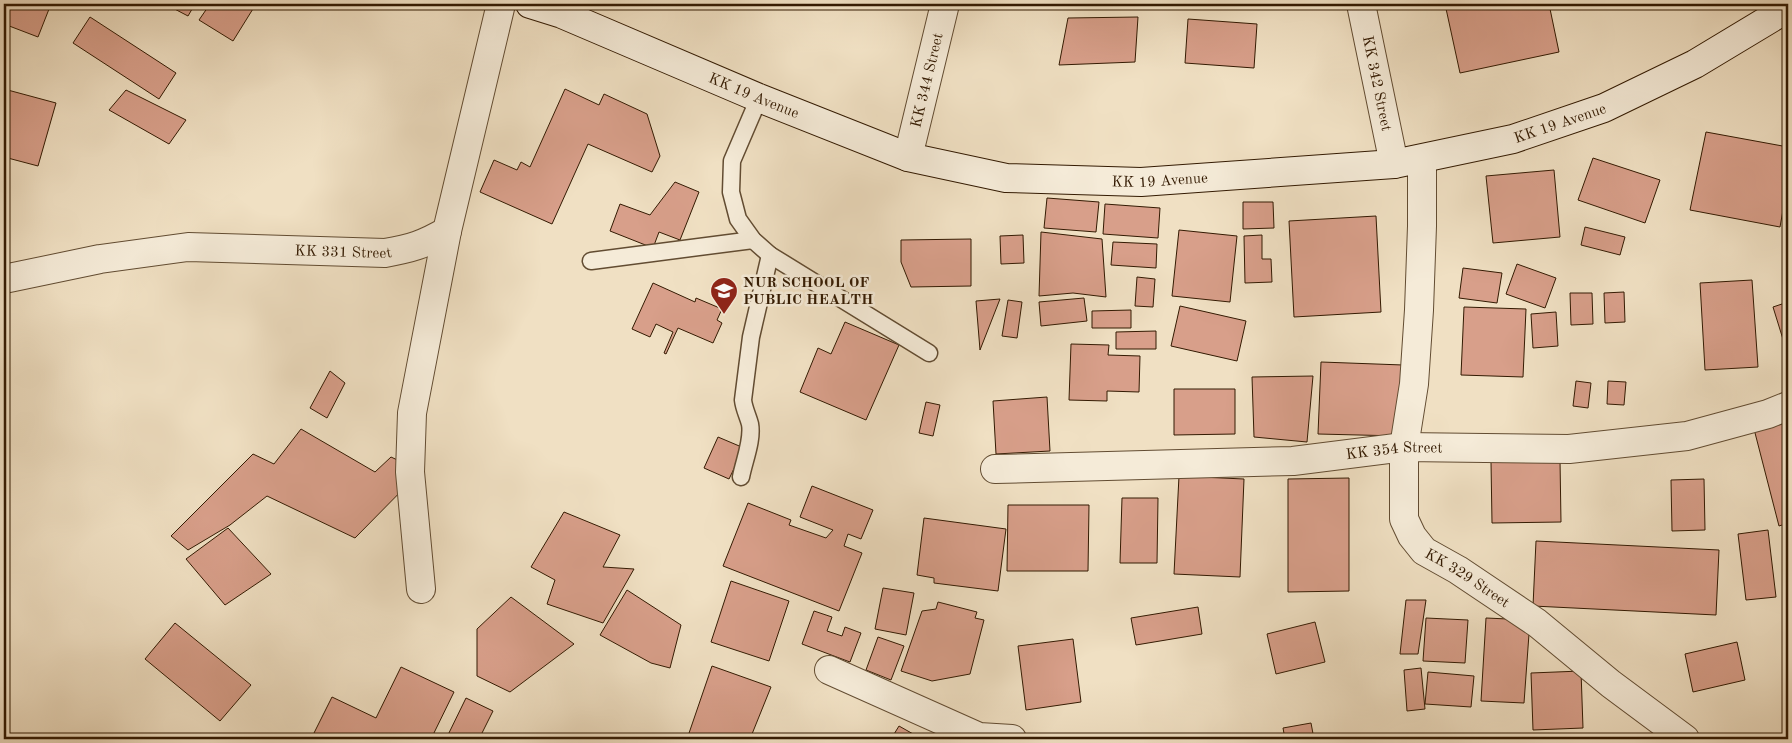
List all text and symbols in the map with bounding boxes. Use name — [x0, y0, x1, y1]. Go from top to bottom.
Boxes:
street label: KK 344 Street — [909, 32, 947, 129]
street label: KK 342 Street — [1359, 35, 1393, 133]
street label: KK 19 Avenue — [706, 71, 801, 122]
street label: KK 19 Avenue — [1512, 102, 1608, 147]
street label: KK 19 Avenue — [1111, 171, 1208, 191]
street label: KK 331 Street — [294, 244, 393, 262]
school or university icon: NUR SCHOOL OF PUBLIC HEALTH — [709, 276, 739, 315]
place label: NUR SCHOOL OF PUBLIC HEALTH — [743, 276, 873, 308]
street label: KK 354 Street — [1345, 441, 1443, 463]
street label: KK 329 Street — [1422, 547, 1512, 611]

